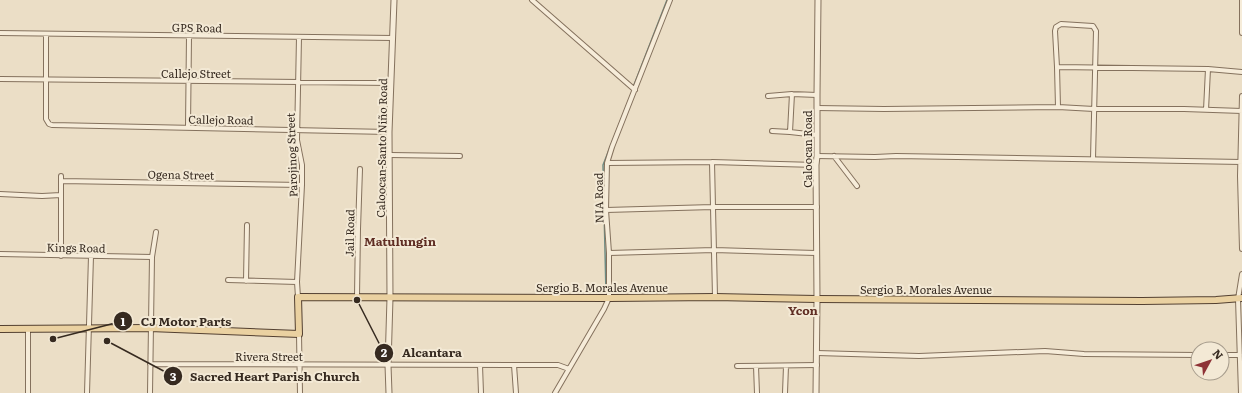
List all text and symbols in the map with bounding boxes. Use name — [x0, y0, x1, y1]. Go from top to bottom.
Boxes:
street label: GPS Road — [172, 19, 223, 35]
street label: Callejo Street — [161, 65, 232, 81]
street label: Caloocan-Santo Niño Road — [372, 78, 390, 218]
street label: Callejo Road — [188, 110, 254, 128]
street label: Caloocan Road — [799, 110, 815, 188]
street label: Parojinog Street — [282, 112, 300, 198]
street label: Ogena Street — [147, 165, 215, 183]
street label: NIA Road — [590, 172, 606, 223]
street label: Jail Road — [341, 209, 357, 257]
district label: Matulungin — [364, 232, 437, 250]
street label: Kings Road — [46, 238, 106, 256]
street label: Sergio B. Morales Avenue — [536, 279, 668, 295]
street label: Sergio B. Morales Avenue — [860, 281, 992, 297]
district label: Ycon — [788, 301, 819, 319]
callout: CJ Motor Parts — [113, 309, 239, 333]
text: 1 — [121, 312, 126, 330]
text: CJ Motor Parts — [141, 312, 231, 330]
callout: Alcantara — [374, 341, 470, 365]
north arrow — [1190, 341, 1230, 381]
text: 2 — [381, 343, 388, 361]
text: Alcantara — [402, 343, 462, 361]
text: N — [1209, 345, 1228, 363]
street label: Rivera Street — [235, 348, 304, 364]
callout: Sacred Heart Parish Church — [163, 364, 368, 388]
text: 3 — [170, 367, 177, 385]
text: Sacred Heart Parish Church — [190, 367, 360, 385]

